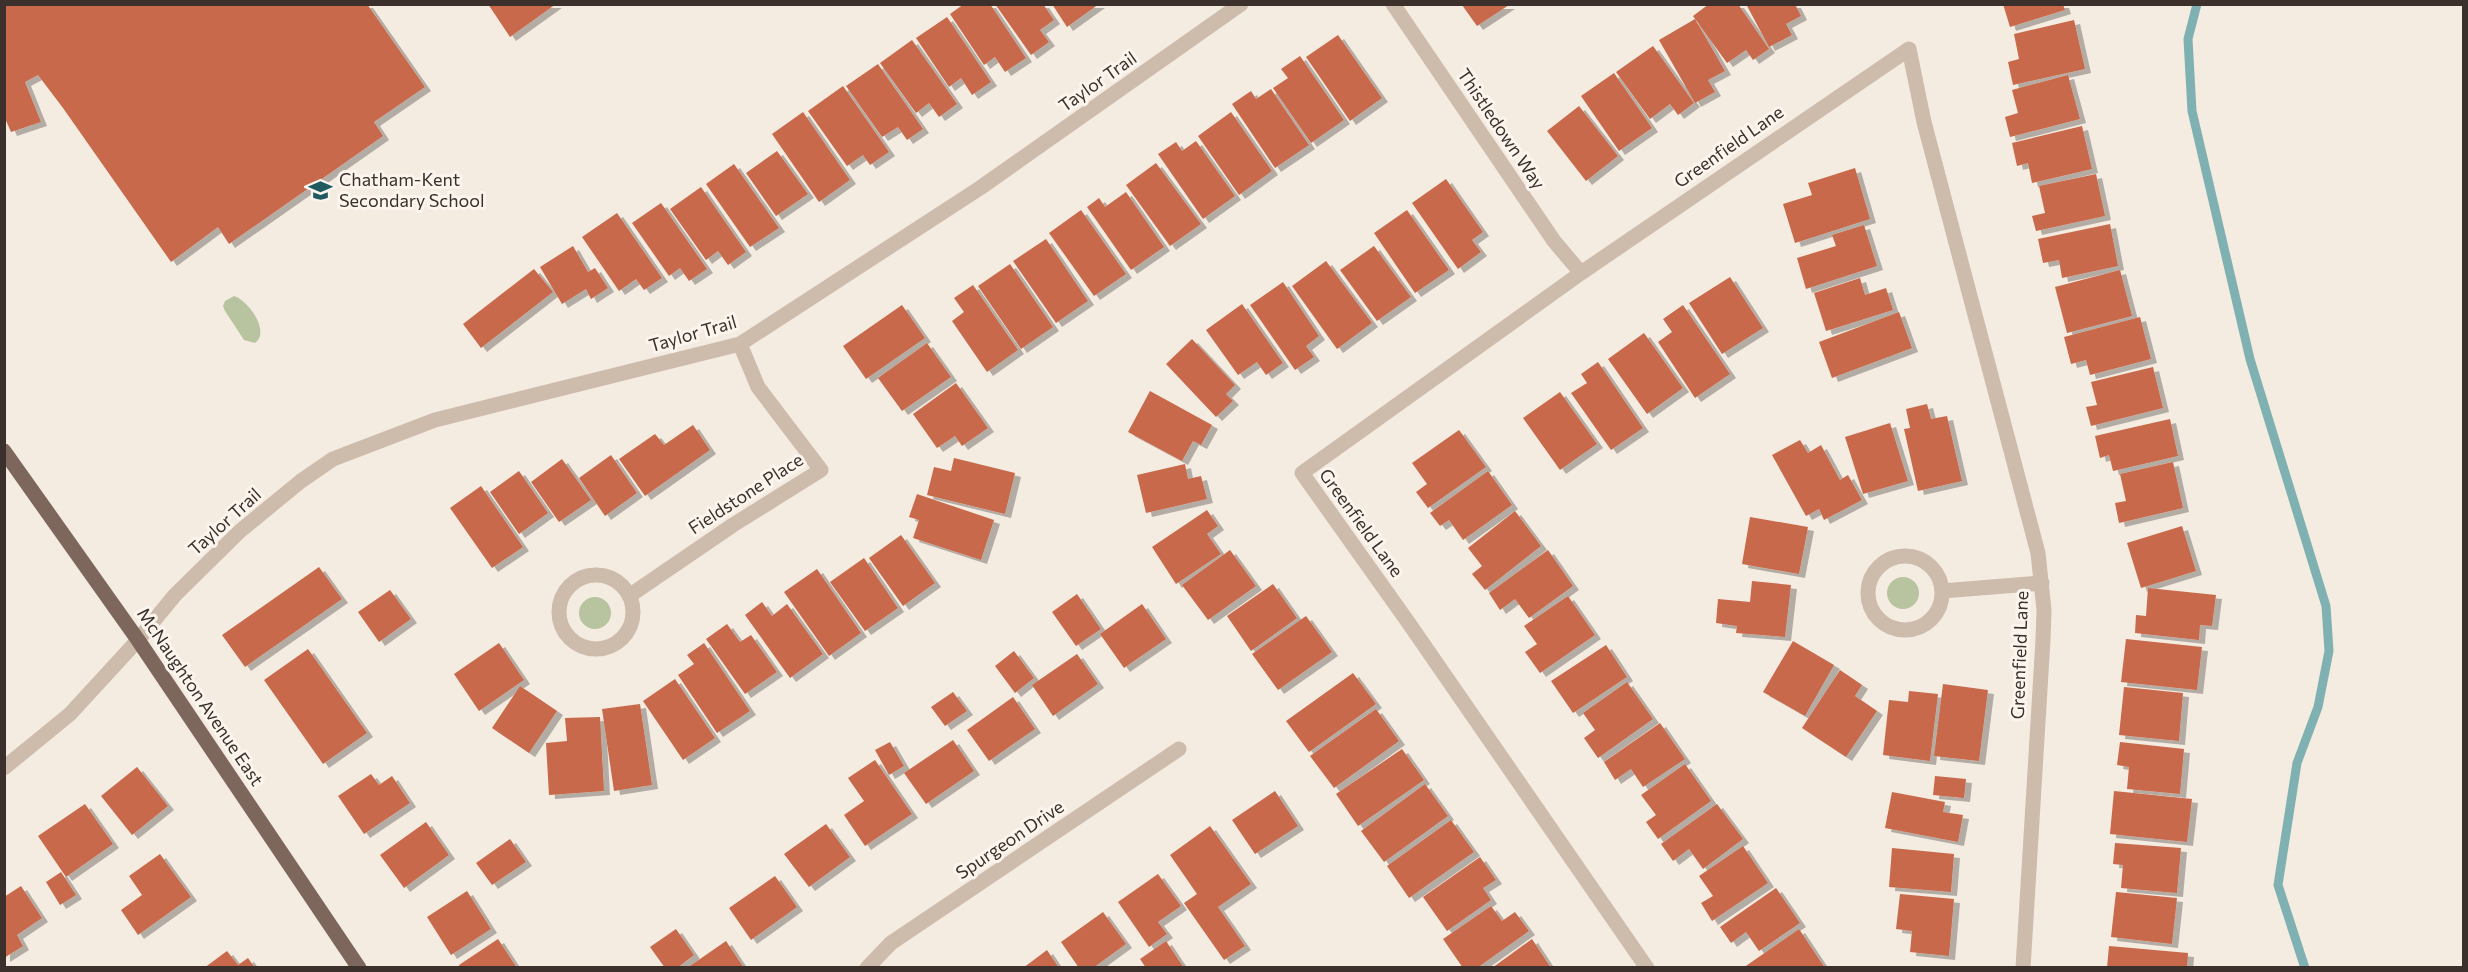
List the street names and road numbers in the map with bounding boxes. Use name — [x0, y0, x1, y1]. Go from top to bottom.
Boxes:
street label: Taylor Trail — [1054, 46, 1141, 116]
street label: Thistledown Way — [1453, 64, 1550, 193]
street label: Greenfield Lane — [1669, 100, 1787, 192]
street label: Taylor Trail — [646, 310, 739, 356]
street label: Fieldstone Place — [684, 448, 807, 538]
street label: Greenfield Lane — [1315, 464, 1408, 581]
street label: Taylor Trail — [183, 483, 265, 560]
street label: Greenfield Lane — [2006, 590, 2032, 720]
street label: McNaughton Avenue East — [133, 603, 269, 790]
street label: Spurgeon Drive — [951, 795, 1068, 883]

